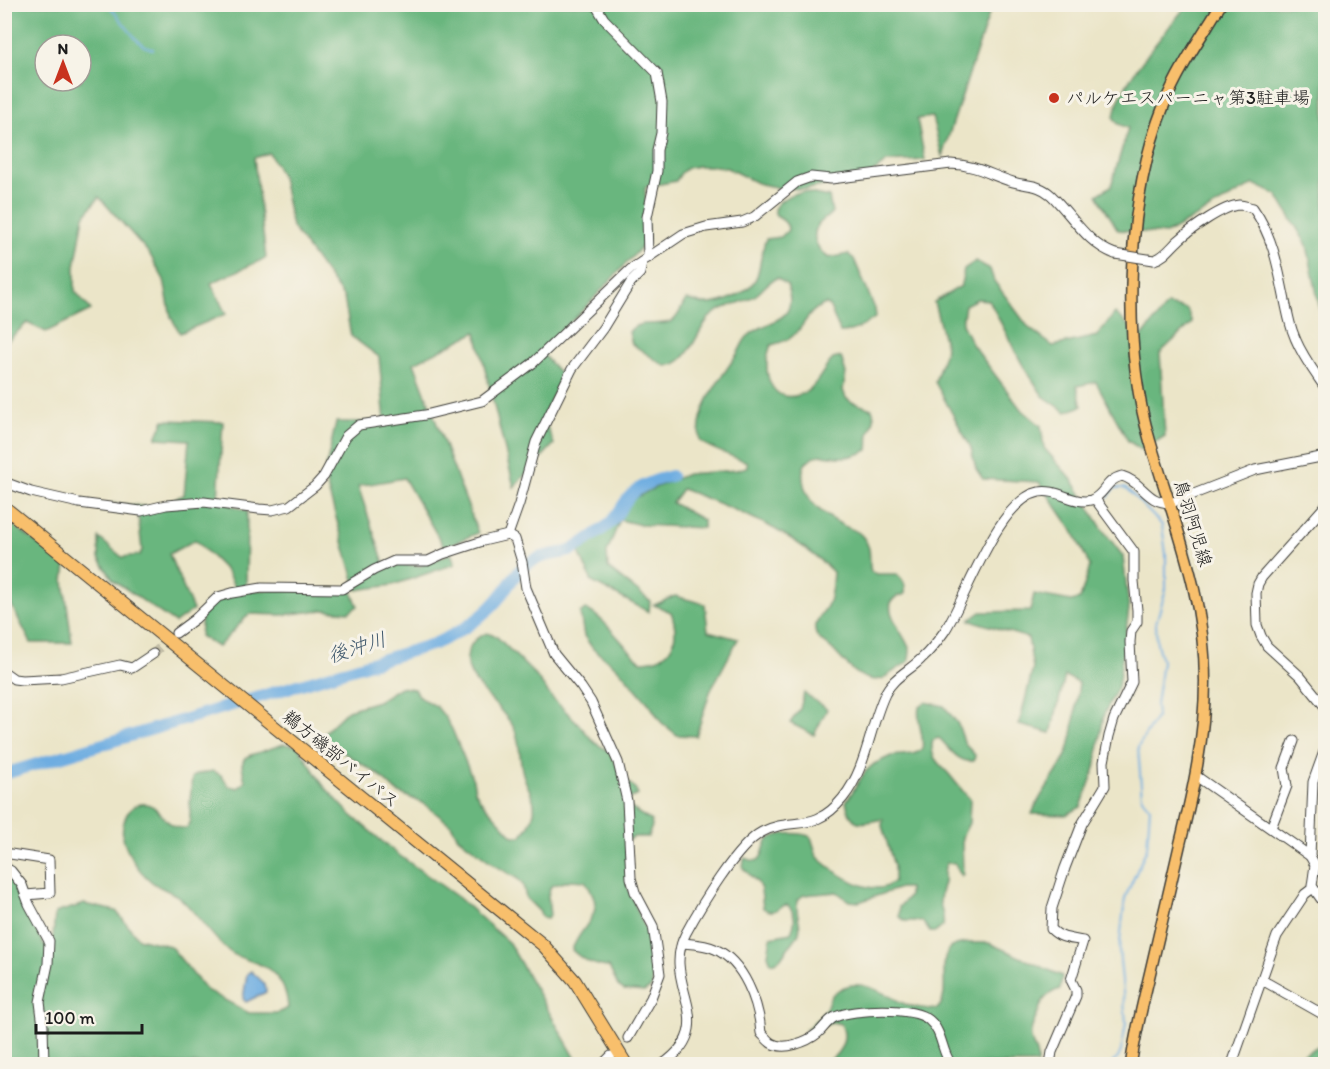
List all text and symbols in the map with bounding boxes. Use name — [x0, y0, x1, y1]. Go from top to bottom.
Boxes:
north arrow — [33, 33, 93, 93]
text: N — [58, 39, 68, 58]
place label: パルケエスパーニャ第3駐車場 — [1066, 87, 1310, 109]
marker: パルケエスパーニャ第3駐車場 — [1047, 91, 1061, 105]
street label: 鳥羽阿児線 — [1169, 477, 1217, 569]
water label: 後沖川 — [325, 627, 389, 667]
street label: 鵜方磯部バイパス — [278, 705, 404, 813]
scale bar — [36, 997, 142, 1035]
text: 100 m — [45, 1007, 95, 1029]

